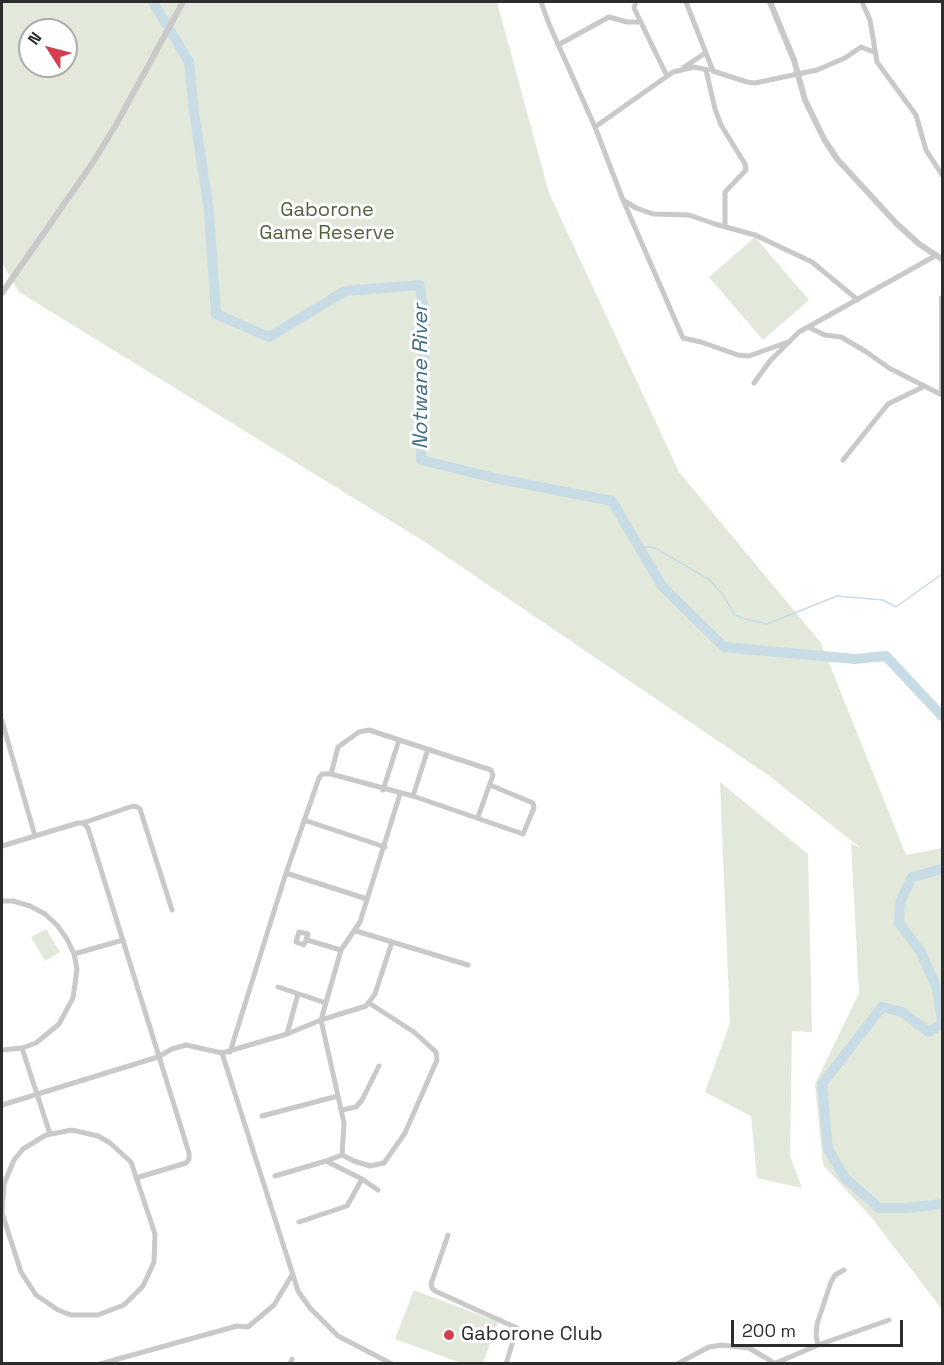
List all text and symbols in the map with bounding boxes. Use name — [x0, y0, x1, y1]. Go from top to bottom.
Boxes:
north arrow — [18, 18, 78, 78]
text: N — [23, 28, 46, 49]
park label: Gaborone Game Reserve — [259, 199, 395, 246]
water label: Notwane River — [408, 304, 434, 450]
scale bar — [734, 1308, 906, 1346]
text: 200 m — [742, 1319, 796, 1342]
place label: Gaborone Club — [461, 1323, 603, 1347]
marker: Gaborone Club — [442, 1328, 456, 1342]

